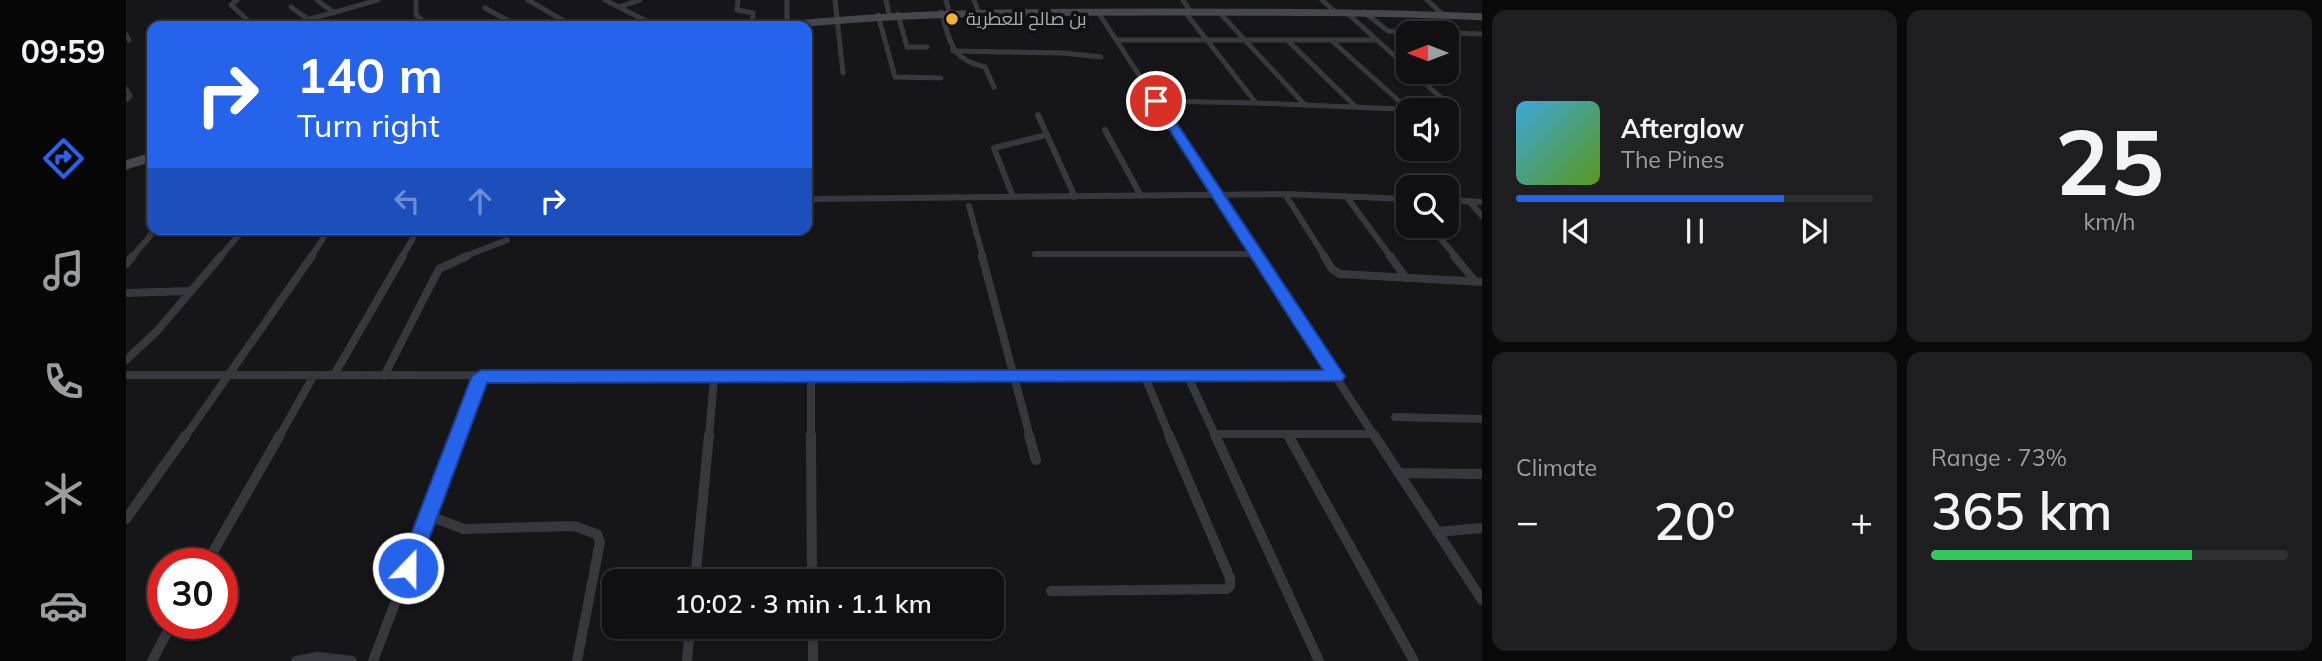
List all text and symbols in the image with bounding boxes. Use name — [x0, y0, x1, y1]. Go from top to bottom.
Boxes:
place label: بن صالح للعطرية — [966, 7, 1087, 31]
marker: بن صالح للعطرية — [944, 11, 960, 27]
north arrow — [1396, 21, 1460, 84]
map controls — [1396, 21, 1459, 238]
text: 09:59 — [21, 31, 105, 71]
text: 140 m — [297, 44, 443, 105]
icon: right — [182, 49, 273, 140]
pin — [1126, 71, 1186, 131]
icon: arrive — [1137, 82, 1175, 120]
button: sound — [1396, 98, 1459, 161]
text: 25 — [2055, 104, 2164, 218]
text: Turn right — [297, 105, 440, 145]
text: Afterglow — [1621, 112, 1744, 145]
icon: directions — [39, 134, 88, 183]
text: The Pines — [1621, 145, 1725, 174]
button: search — [1396, 175, 1459, 238]
icon: left — [388, 182, 426, 220]
icon: ahead — [461, 182, 499, 220]
icon: right — [534, 182, 572, 220]
text: km/h — [2083, 207, 2136, 236]
icon: previous — [1557, 212, 1595, 250]
icon: pause — [1676, 212, 1714, 250]
icon: next — [1795, 212, 1833, 250]
icon: music — [39, 246, 88, 295]
icon: phone — [39, 357, 88, 406]
text: Range · 73% — [1931, 443, 2067, 472]
text: Climate — [1516, 453, 1597, 482]
icon: climate — [39, 469, 88, 518]
text: 365 km — [1931, 478, 2112, 543]
text: 20° — [1654, 488, 1735, 553]
text: − — [1516, 497, 1539, 545]
text: + — [1850, 497, 1873, 545]
position arrow — [371, 531, 445, 605]
speed limit sign: 30 — [147, 548, 238, 639]
icon: car — [39, 581, 88, 630]
text: 10:02 · 3 min · 1.1 km — [674, 587, 932, 620]

